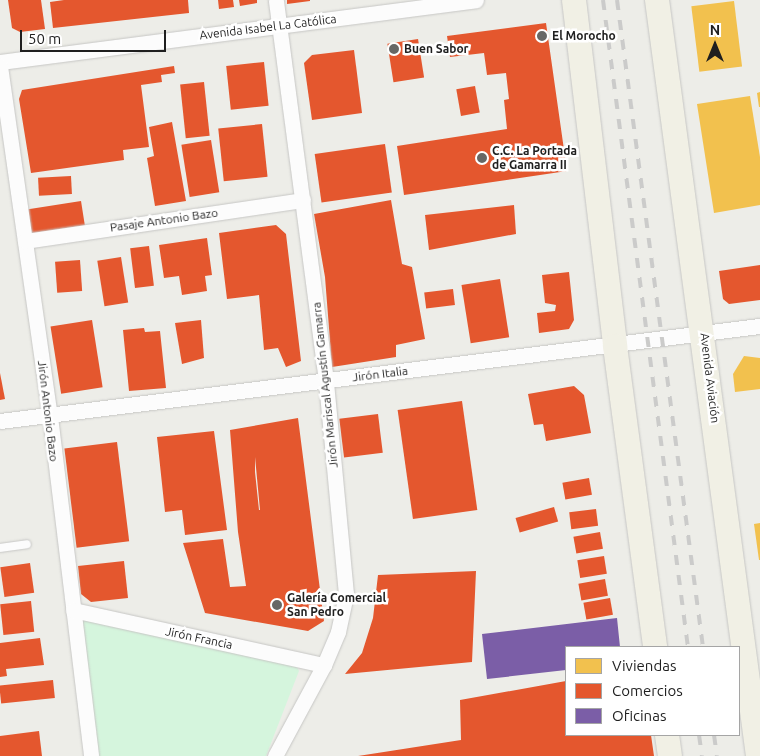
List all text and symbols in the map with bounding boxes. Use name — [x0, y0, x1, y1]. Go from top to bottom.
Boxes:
street label: Avenida Isabel La Católica — [199, 11, 337, 43]
scale bar — [22, 20, 169, 52]
north arrow — [690, 20, 740, 70]
text: N — [710, 22, 720, 38]
place label: El Morocho — [552, 29, 616, 43]
text: 50 m — [28, 30, 61, 47]
marker: El Morocho — [536, 30, 548, 42]
place label: Buen Sabor — [404, 42, 469, 56]
marker: Buen Sabor — [388, 43, 400, 55]
place label: C.C. La Portada de Gamarra II — [492, 144, 577, 172]
marker: C.C. La Portada de Gamarra II — [476, 152, 488, 164]
street label: Pasaje Antonio Bazo — [109, 205, 219, 235]
street label: Jirón Mariscal Agustín Gamarra — [309, 301, 341, 469]
street label: Avenida Aviación — [697, 332, 723, 424]
street label: Jirón Antonio Bazo — [35, 359, 61, 463]
street label: Jirón Italia — [351, 363, 409, 385]
place label: Galería Comercial San Pedro — [287, 591, 386, 619]
marker: Galería Comercial San Pedro — [271, 599, 283, 611]
street label: Jirón Francia — [164, 624, 234, 652]
legend — [565, 646, 740, 736]
text: Viviendas — [612, 657, 676, 674]
text: Comercios — [612, 682, 683, 699]
text: Oficinas — [612, 707, 666, 724]

